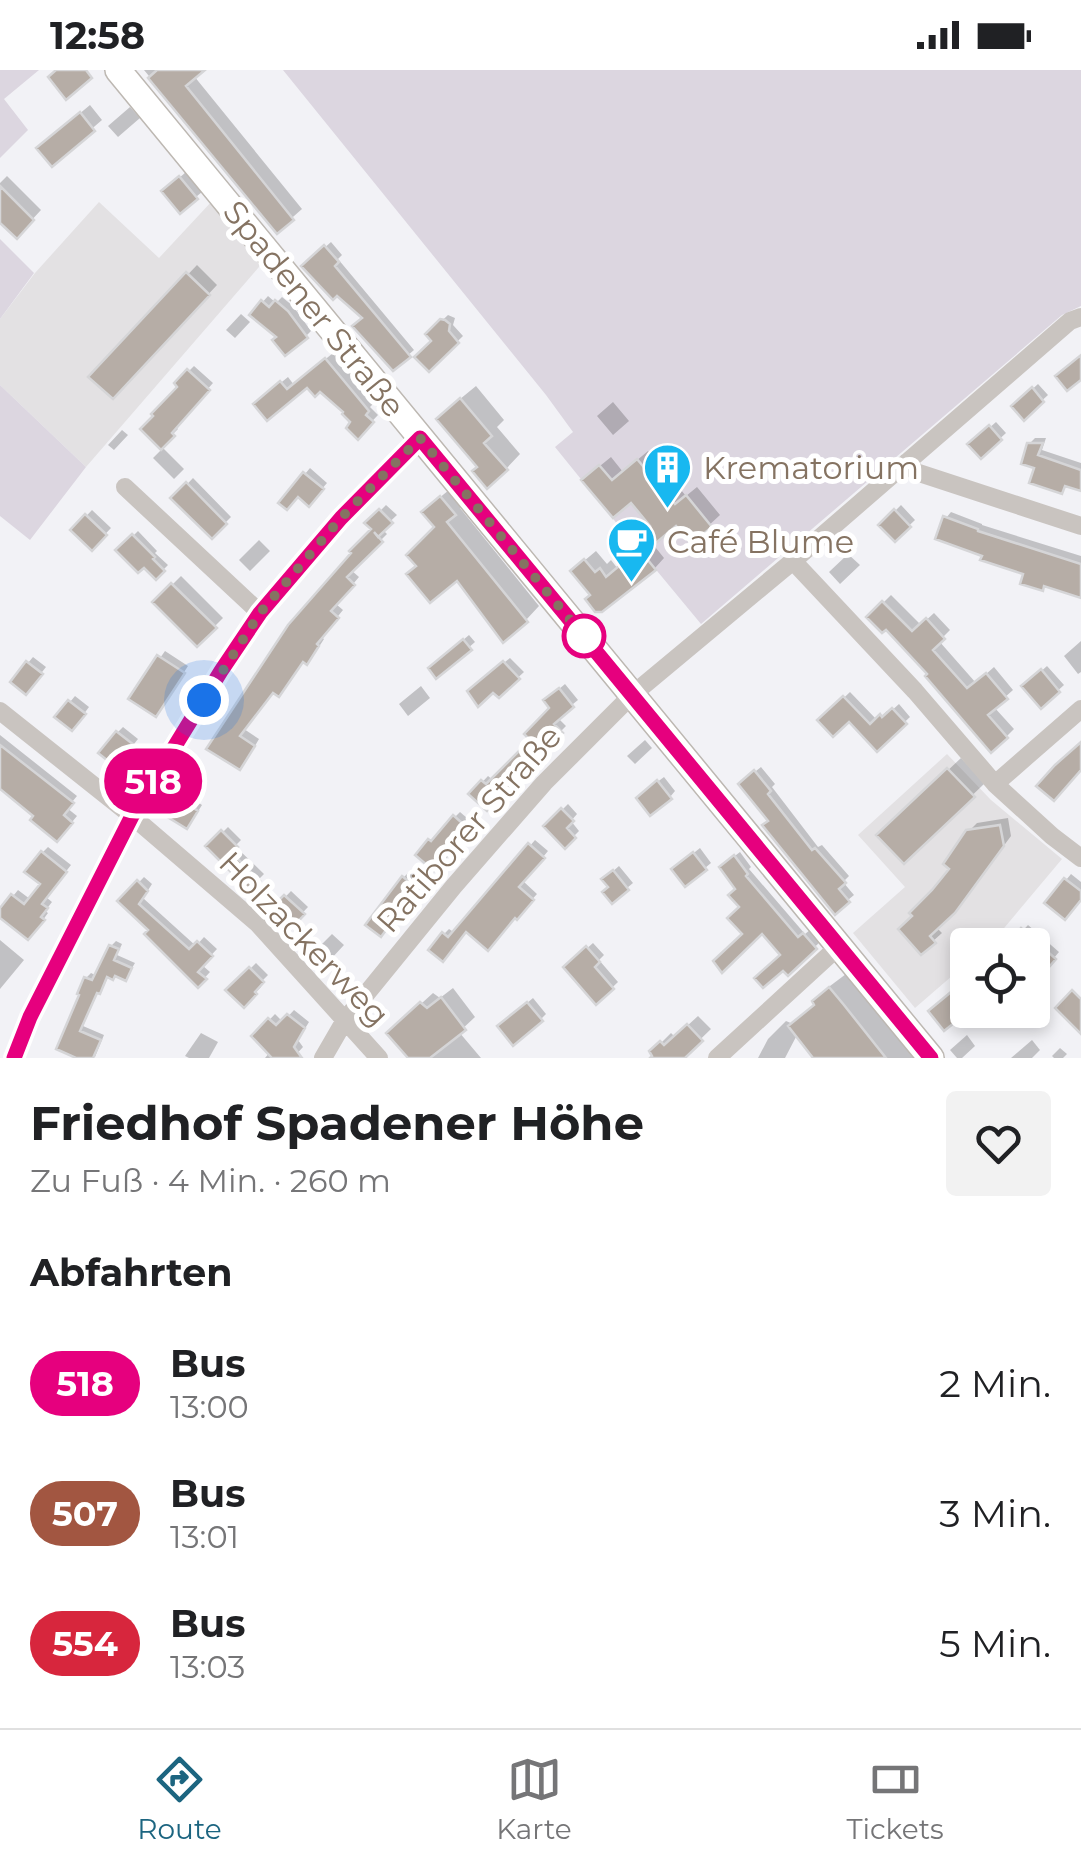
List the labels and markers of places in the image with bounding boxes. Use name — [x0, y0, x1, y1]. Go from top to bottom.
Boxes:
building icon: Krematorium — [642, 442, 694, 510]
place label: Krematorium — [703, 448, 919, 487]
cafe icon: Café Blume — [606, 516, 658, 584]
place label: Café Blume — [667, 522, 854, 561]
unlabelled marker — [563, 615, 605, 657]

